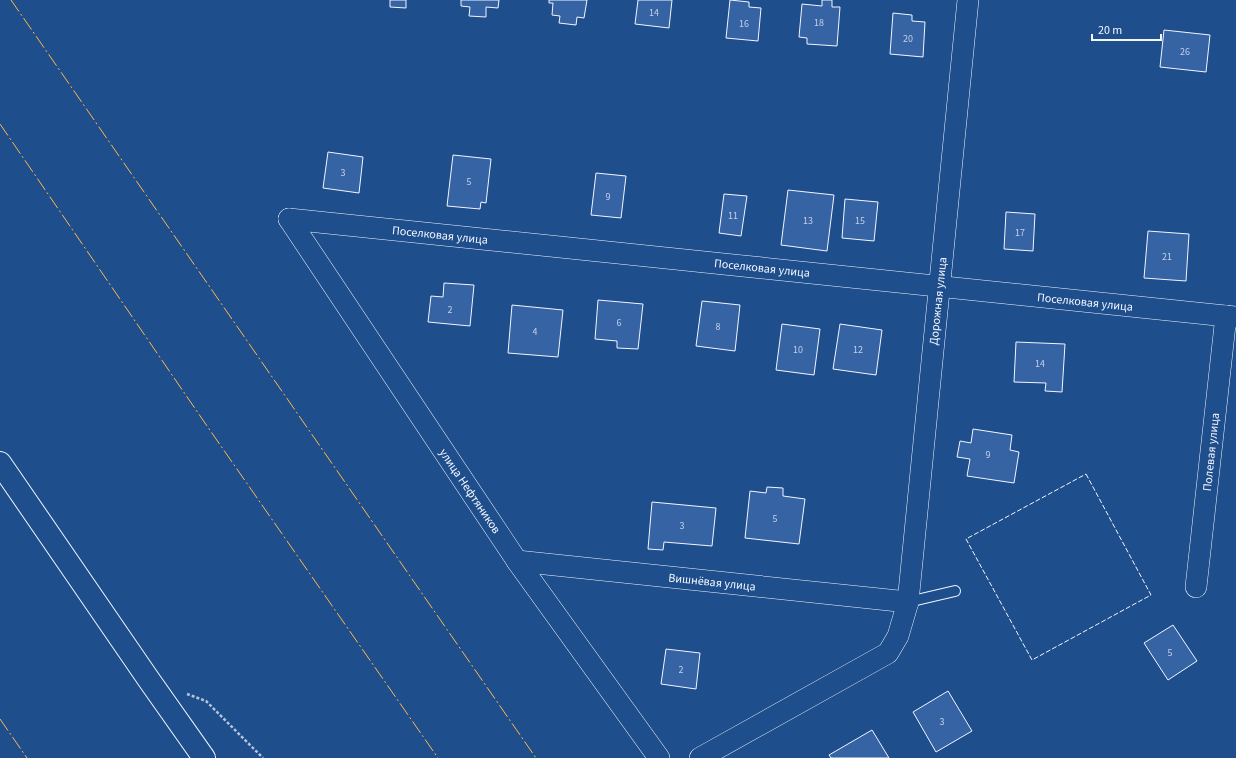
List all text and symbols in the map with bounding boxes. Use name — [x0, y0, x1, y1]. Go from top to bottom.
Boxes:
house number: 14 — [649, 6, 659, 20]
house number: 18 — [814, 16, 824, 30]
scale bar — [1092, 16, 1161, 42]
house number: 16 — [739, 17, 749, 31]
text: 20 m — [1098, 22, 1122, 39]
house number: 20 — [903, 32, 913, 46]
house number: 26 — [1180, 45, 1190, 59]
house number: 3 — [341, 166, 346, 180]
house number: 5 — [467, 175, 472, 189]
house number: 9 — [606, 190, 611, 204]
house number: 11 — [728, 209, 738, 223]
house number: 13 — [803, 214, 813, 228]
house number: 15 — [855, 214, 865, 228]
street label: Поселковая улица — [391, 222, 489, 249]
house number: 17 — [1015, 226, 1025, 240]
house number: 21 — [1162, 250, 1172, 264]
street label: Поселковая улица — [713, 255, 811, 282]
street label: Дорожная улица — [925, 256, 952, 346]
street label: Поселковая улица — [1036, 289, 1134, 316]
house number: 2 — [448, 303, 453, 317]
house number: 6 — [617, 316, 622, 330]
house number: 8 — [716, 320, 721, 334]
house number: 4 — [533, 325, 538, 339]
house number: 10 — [793, 343, 803, 357]
house number: 12 — [853, 343, 863, 357]
house number: 14 — [1035, 357, 1045, 371]
street label: Полевая улица — [1199, 412, 1224, 492]
street label: улица Нефтяников — [435, 445, 504, 537]
house number: 9 — [986, 448, 991, 462]
house number: 5 — [773, 512, 778, 526]
house number: 3 — [680, 519, 685, 533]
street label: Вишнёвая улица — [667, 569, 756, 596]
house number: 5 — [1168, 646, 1173, 660]
house number: 2 — [679, 663, 684, 677]
house number: 3 — [940, 715, 945, 729]

